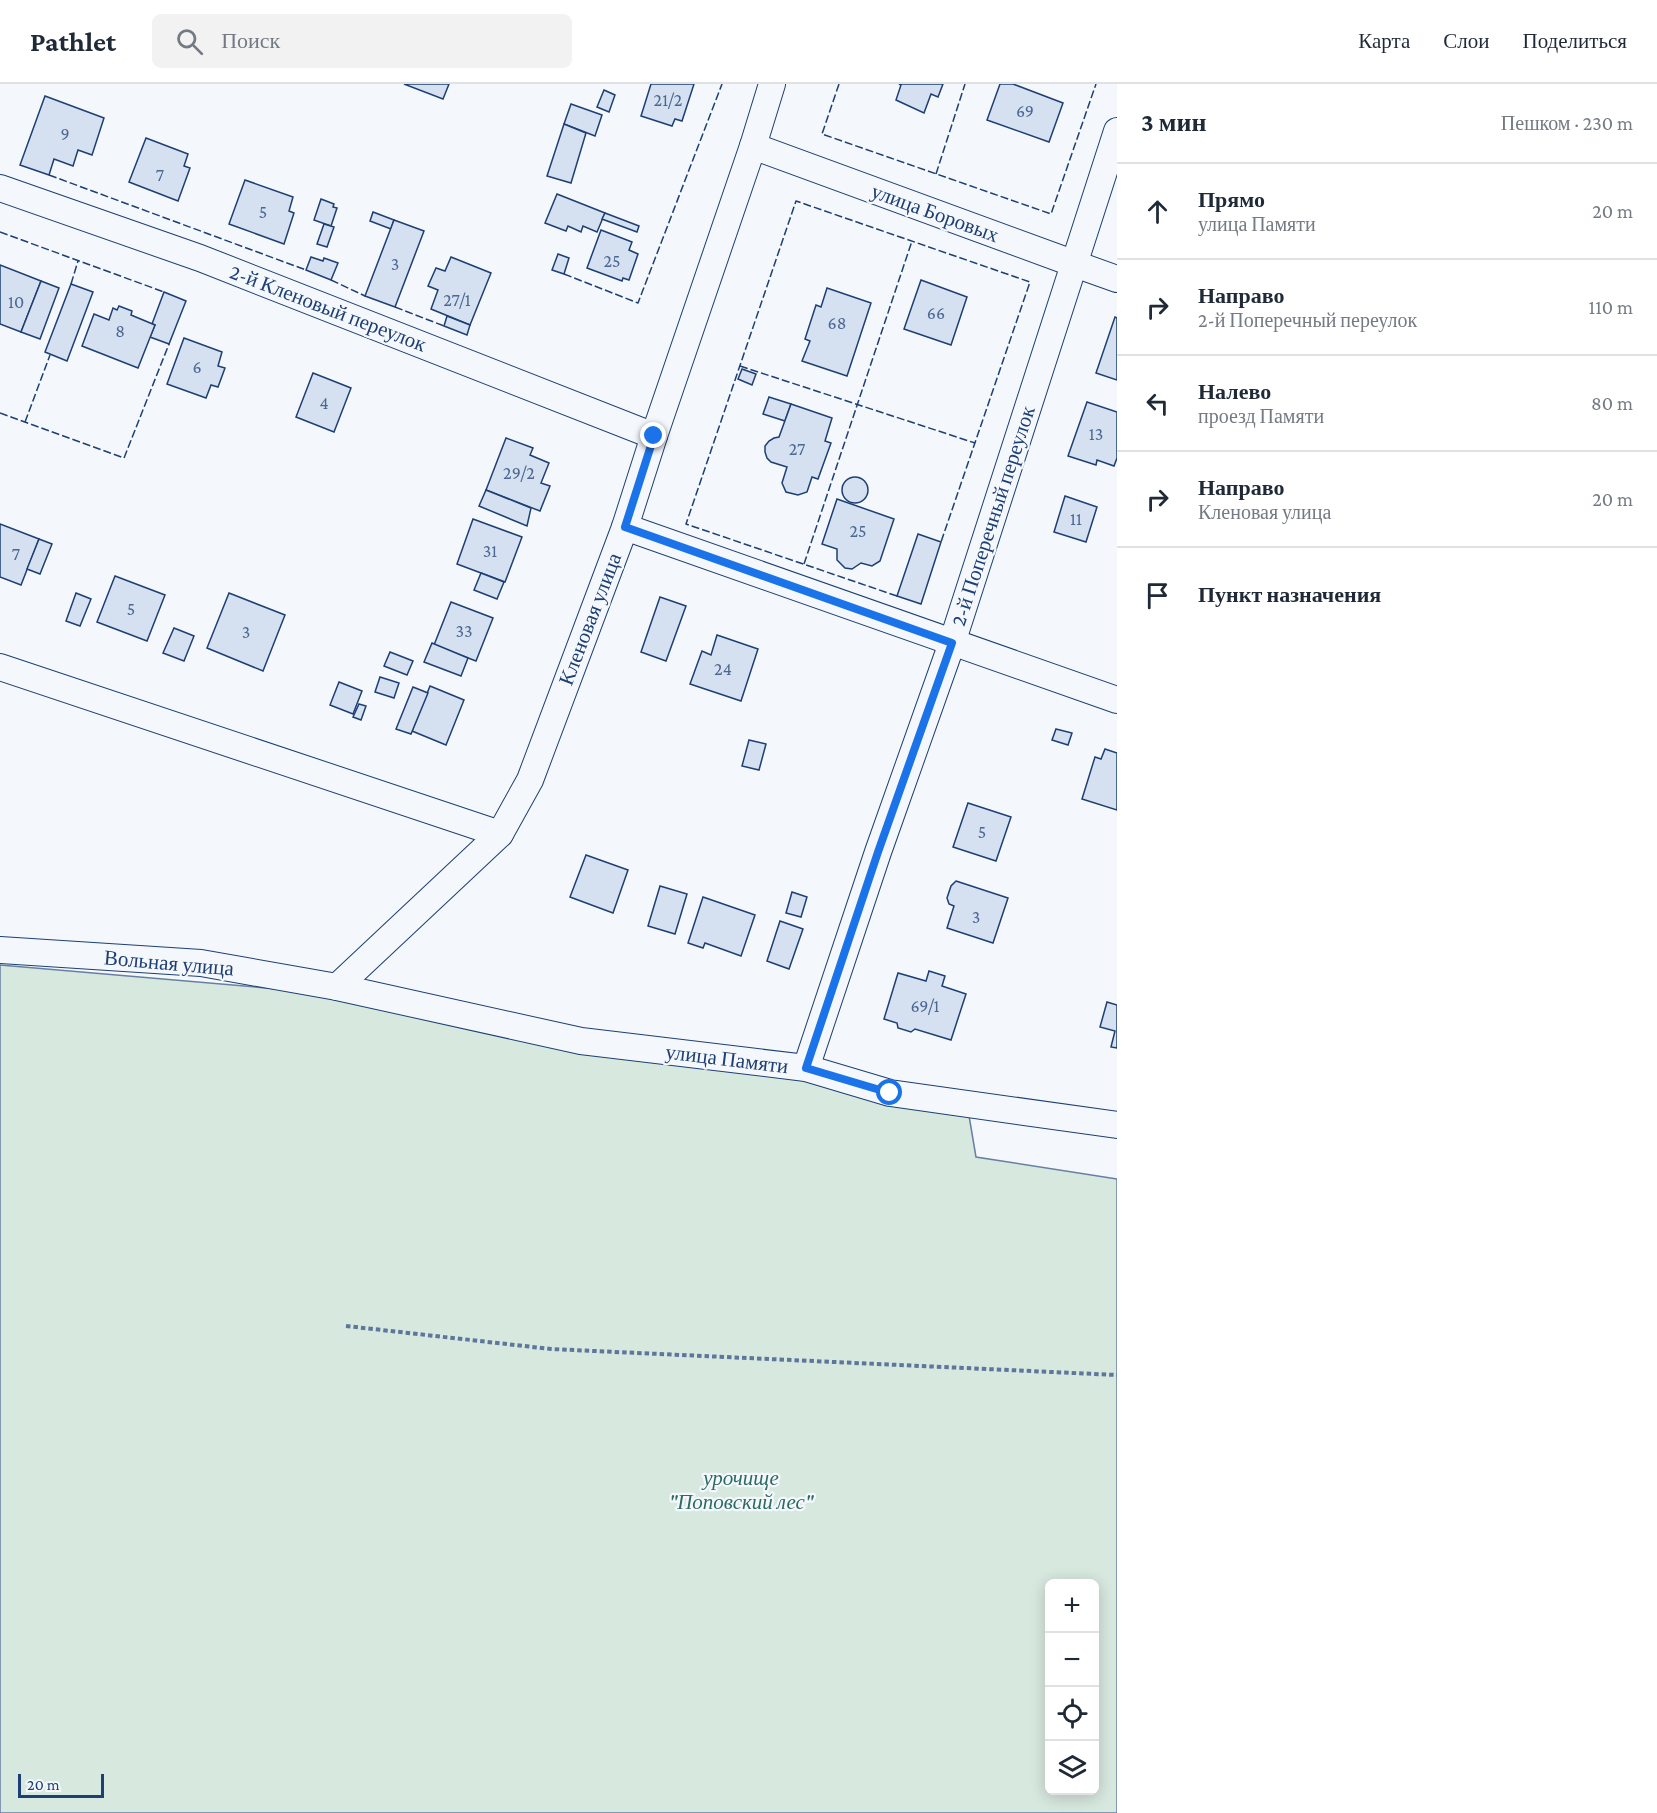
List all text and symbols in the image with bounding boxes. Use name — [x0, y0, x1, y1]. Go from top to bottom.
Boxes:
search box — [152, 14, 572, 68]
icon: search — [173, 25, 206, 58]
text: Pathlet — [30, 26, 116, 57]
text: Поиск — [221, 28, 280, 53]
text: Карта — [1358, 29, 1410, 53]
text: Слои — [1443, 29, 1489, 53]
text: Поделиться — [1522, 29, 1627, 53]
house number: 21/2 — [654, 90, 682, 110]
house number: 69 — [1016, 101, 1034, 121]
text: 3 мин — [1141, 108, 1206, 137]
text: Пешком · 230 m — [1501, 112, 1633, 134]
house number: 9 — [60, 124, 70, 144]
house number: 7 — [156, 165, 164, 185]
street label: улица Боровых — [868, 179, 1002, 247]
text: Прямо — [1198, 187, 1265, 212]
icon: ahead — [1141, 195, 1174, 228]
text: 20 m — [1592, 200, 1633, 222]
house number: 5 — [259, 202, 267, 222]
text: улица Памяти — [1198, 213, 1316, 235]
house number: 25 — [603, 251, 621, 271]
house number: 3 — [391, 254, 399, 274]
street label: 2-й Кленовый переулок — [227, 259, 430, 357]
text: Направо — [1198, 283, 1284, 308]
house number: 27/1 — [443, 290, 471, 310]
icon: right — [1141, 291, 1174, 324]
house number: 10 — [8, 292, 24, 312]
text: 110 m — [1589, 296, 1633, 318]
house number: 66 — [927, 303, 945, 323]
text: 2-й Поперечный переулок — [1198, 309, 1417, 331]
house number: 68 — [828, 313, 846, 333]
house number: 8 — [115, 321, 125, 341]
house number: 6 — [192, 357, 202, 377]
text: Налево — [1198, 379, 1271, 404]
icon: left — [1141, 387, 1174, 420]
text: 80 m — [1591, 392, 1633, 414]
house number: 4 — [319, 393, 329, 413]
street label: 2-й Поперечный переулок — [946, 402, 1040, 629]
text: проезд Памяти — [1198, 405, 1324, 427]
route end — [640, 422, 666, 448]
house number: 13 — [1089, 424, 1103, 444]
house number: 27 — [789, 439, 805, 459]
house number: 29/2 — [503, 463, 535, 483]
text: Направо — [1198, 475, 1284, 500]
icon: right — [1141, 483, 1174, 516]
text: 20 m — [1592, 488, 1633, 510]
text: Кленовая улица — [1198, 501, 1331, 523]
house number: 11 — [1070, 509, 1082, 529]
house number: 25 — [849, 521, 867, 541]
house number: 31 — [483, 541, 497, 561]
house number: 7 — [12, 544, 20, 564]
street label: Кленовая улица — [554, 549, 627, 689]
icon: arrive — [1141, 579, 1174, 612]
text: Пункт назначения — [1198, 582, 1381, 607]
house number: 5 — [127, 599, 135, 619]
house number: 33 — [456, 621, 473, 641]
house number: 3 — [242, 622, 250, 642]
house number: 24 — [714, 659, 732, 679]
house number: 5 — [978, 822, 986, 842]
house number: 3 — [972, 907, 980, 927]
street label: Вольная улица — [103, 945, 236, 981]
house number: 69/1 — [911, 996, 939, 1016]
street label: улица Памяти — [664, 1040, 790, 1078]
route start — [876, 1079, 902, 1105]
park label: урочище "Поповский лес" — [669, 1466, 815, 1514]
map controls — [1045, 1579, 1099, 1795]
button: + — [1045, 1579, 1099, 1633]
button: − — [1045, 1633, 1099, 1687]
button: locate — [1045, 1687, 1099, 1741]
button: layers — [1045, 1741, 1099, 1795]
scale bar — [18, 1771, 104, 1798]
text: 20 m — [27, 1776, 60, 1793]

